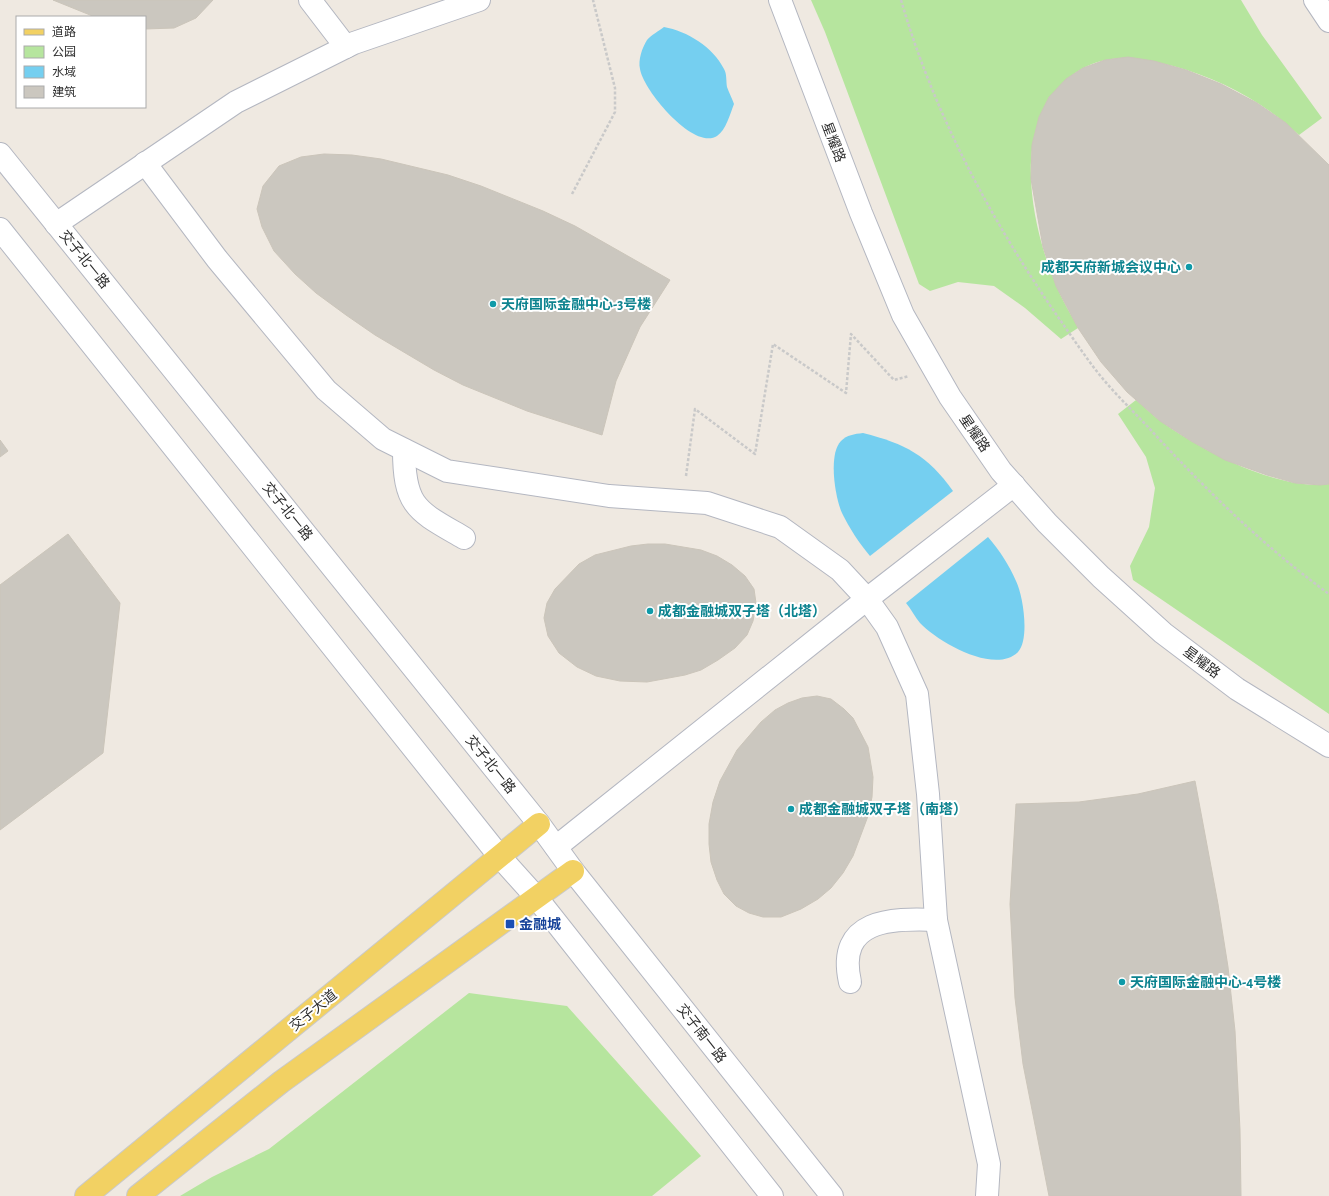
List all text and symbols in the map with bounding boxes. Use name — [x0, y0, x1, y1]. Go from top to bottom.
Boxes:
legend — [16, 16, 146, 108]
text: 道路 — [52, 25, 76, 38]
text: 公园 — [52, 46, 76, 58]
text: 水域 — [52, 66, 76, 78]
text: 建筑 — [52, 85, 76, 98]
street label: 星耀路 — [819, 120, 848, 164]
street label: 交子北一路 — [57, 227, 113, 291]
place label: 成都天府新城会议中心 — [1041, 259, 1181, 275]
marker: 成都天府新城会议中心 — [1184, 262, 1194, 272]
place label: 天府国际金融中心-3号楼 — [501, 296, 651, 312]
marker: 天府国际金融中心-3号楼 — [488, 299, 498, 309]
street label: 星耀路 — [957, 412, 993, 455]
street label: 交子北一路 — [260, 479, 316, 543]
place label: 成都金融城双子塔（北塔） — [658, 603, 826, 619]
marker: 成都金融城双子塔（北塔） — [645, 606, 655, 616]
street label: 星耀路 — [1180, 644, 1223, 681]
street label: 交子北一路 — [463, 732, 519, 796]
place label: 成都金融城双子塔（南塔） — [799, 801, 967, 817]
marker: 成都金融城双子塔（南塔） — [786, 804, 796, 814]
place label: 金融城 — [519, 916, 561, 932]
marker: 金融城 — [504, 918, 516, 930]
place label: 天府国际金融中心-4号楼 — [1130, 974, 1281, 990]
marker: 天府国际金融中心-4号楼 — [1117, 977, 1127, 987]
street label: 交子大道 — [286, 986, 340, 1034]
street label: 交子南一路 — [674, 1000, 730, 1066]

